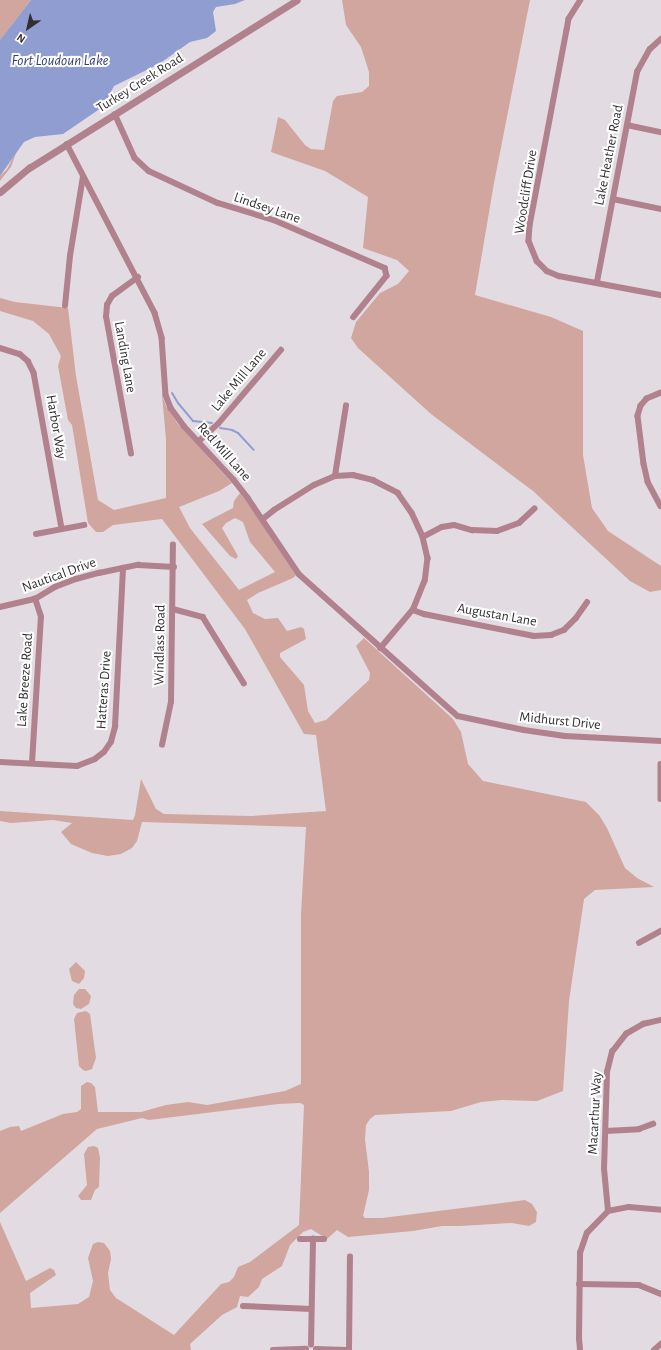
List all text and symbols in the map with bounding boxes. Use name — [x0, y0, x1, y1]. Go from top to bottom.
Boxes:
north arrow — [8, 8, 48, 48]
text: N — [15, 32, 27, 45]
street label: Turkey Creek Road — [93, 50, 187, 116]
water label: Fort Loudoun Lake — [12, 52, 108, 70]
street label: Lake Heather Road — [591, 103, 627, 207]
street label: Woodcliff Drive — [511, 149, 541, 235]
street label: Lindsey Lane — [231, 189, 303, 227]
street label: Landing Lane — [110, 320, 140, 394]
street label: Lake Mill Lane — [208, 345, 270, 415]
street label: Harbor Way — [42, 394, 70, 460]
street label: Red Mill Lane — [193, 419, 255, 485]
street label: Nautical Drive — [20, 554, 98, 596]
street label: Augustan Lane — [456, 600, 538, 630]
street label: Windlass Road — [151, 604, 169, 686]
street label: Lake Breeze Road — [13, 632, 37, 728]
street label: Hatteras Drive — [93, 650, 115, 730]
street label: Midhurst Drive — [519, 708, 601, 734]
street label: Macarthur Way — [584, 1071, 606, 1155]

